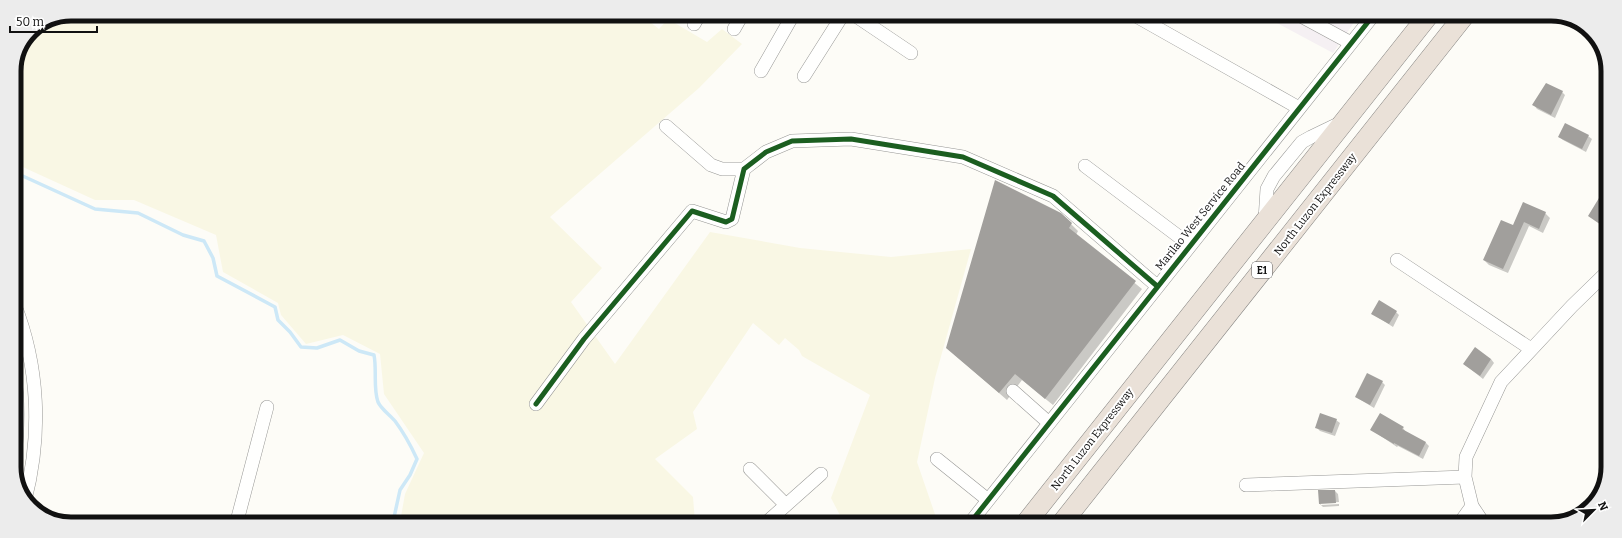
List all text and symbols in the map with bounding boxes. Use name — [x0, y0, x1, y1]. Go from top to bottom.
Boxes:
scale bar — [10, 8, 97, 34]
text: 50 m — [16, 15, 45, 29]
street label: North Luzon Expressway — [1271, 150, 1359, 258]
street label: Marilao West Service Road — [1153, 159, 1248, 273]
road number: E1 — [1252, 262, 1272, 278]
street label: North Luzon Expressway — [1048, 385, 1136, 493]
north arrow — [1574, 490, 1614, 530]
text: N — [1595, 500, 1611, 513]

